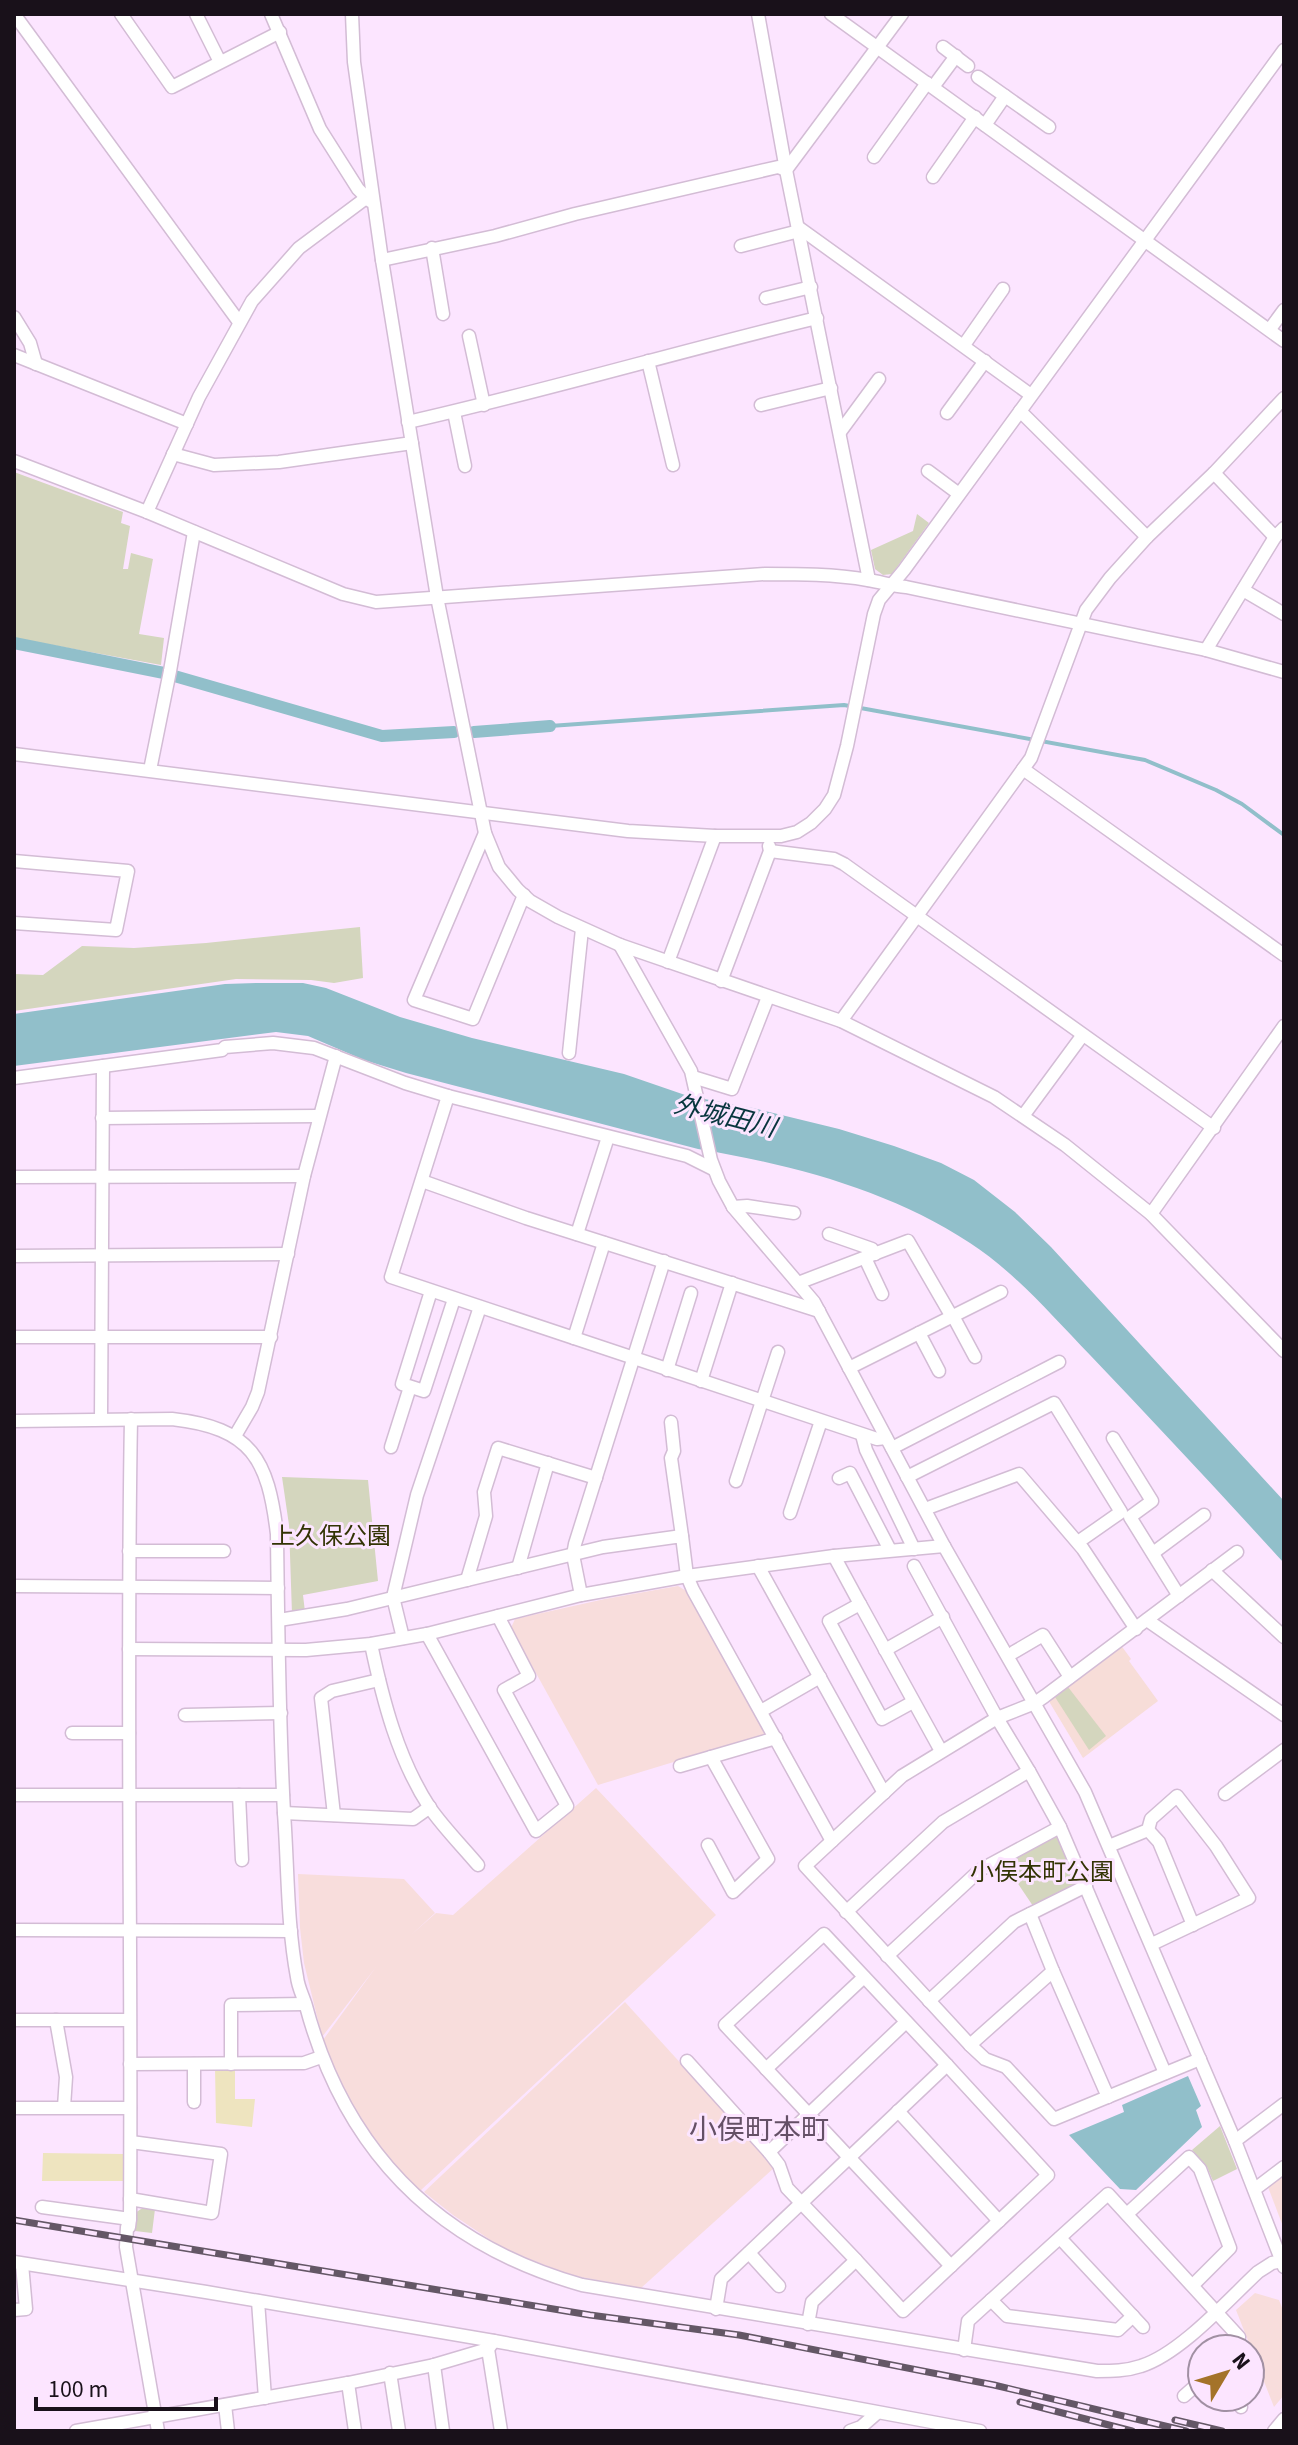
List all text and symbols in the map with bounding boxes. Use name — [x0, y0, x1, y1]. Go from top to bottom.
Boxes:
water label: 外城田川 — [670, 1085, 783, 1147]
park label: 上久保公園 — [271, 1519, 391, 1554]
park label: 小俣本町公園 — [970, 1855, 1114, 1890]
district label: 小俣町本町 — [689, 2110, 829, 2150]
north arrow — [1186, 2333, 1266, 2413]
text: N — [1224, 2346, 1258, 2377]
scale bar — [36, 2361, 216, 2411]
text: 100 m — [48, 2372, 108, 2407]

